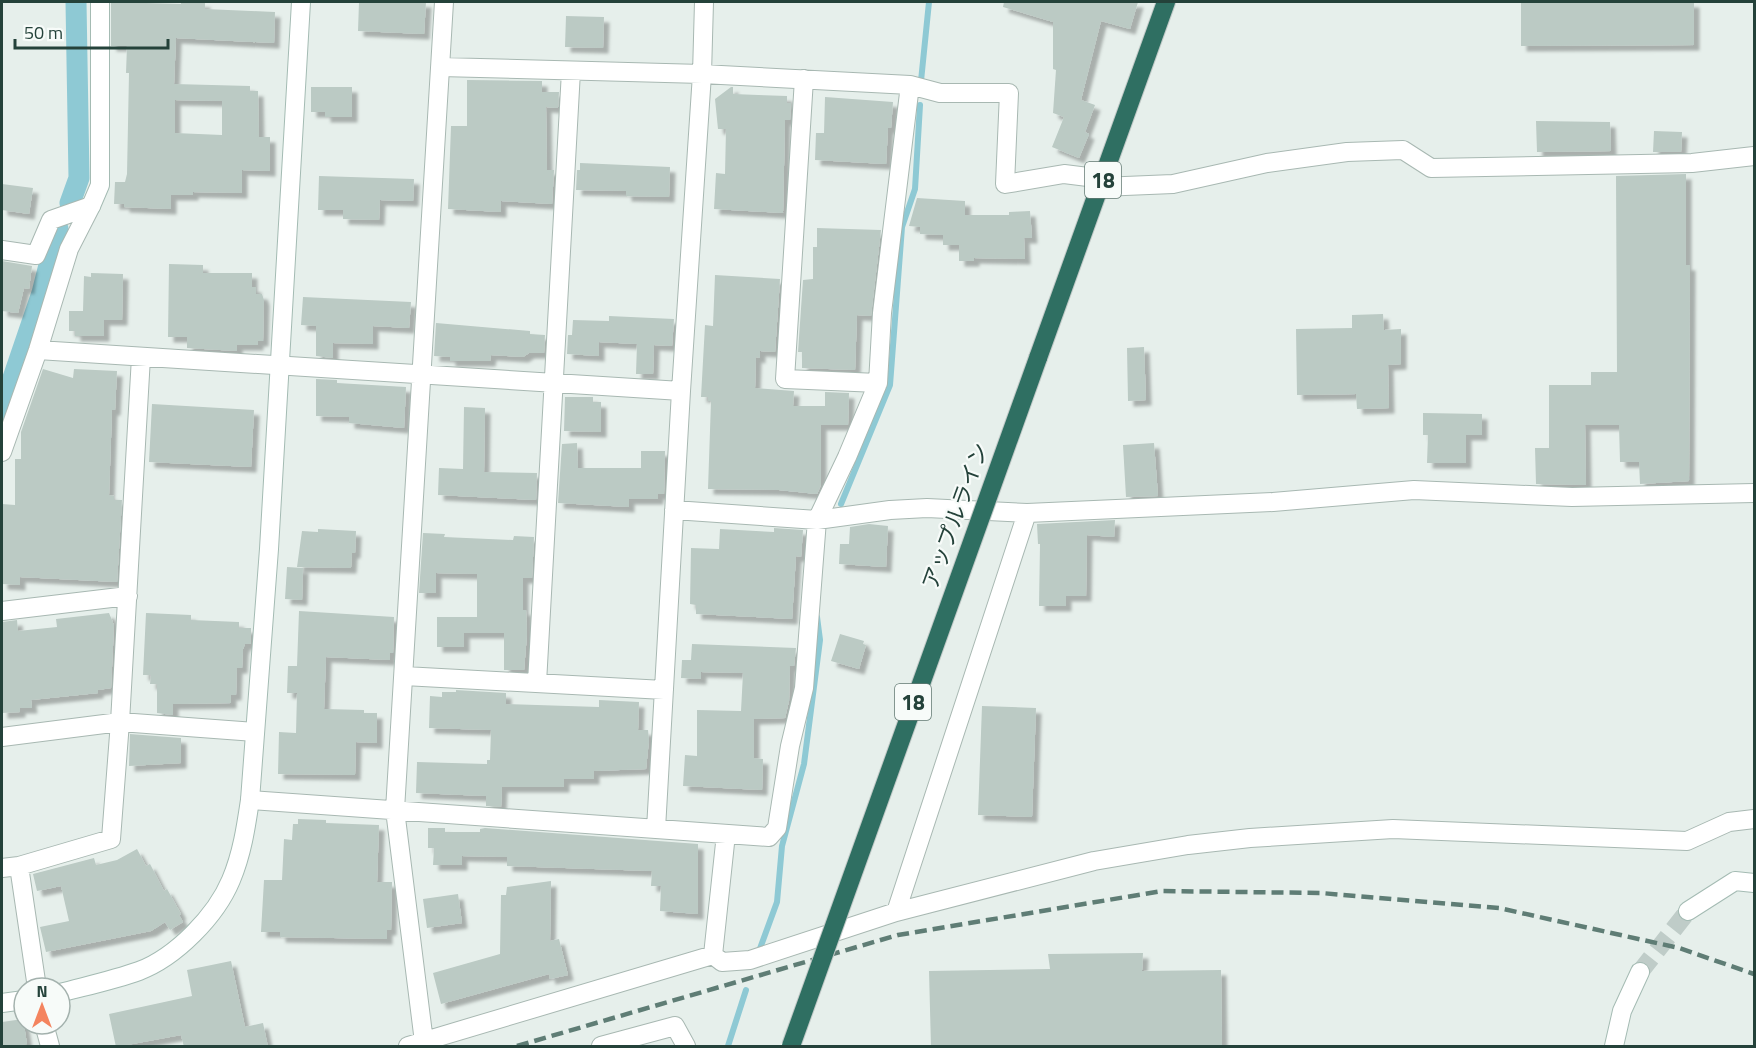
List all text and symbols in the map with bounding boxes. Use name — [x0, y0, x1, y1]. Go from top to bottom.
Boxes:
scale bar — [15, 12, 168, 50]
text: 50 m — [24, 19, 63, 46]
road number: 18 — [1085, 162, 1121, 198]
street label: アップルライン — [913, 438, 997, 594]
road number: 18 — [895, 684, 931, 720]
north arrow — [12, 976, 72, 1036]
text: N — [36, 979, 48, 1003]

